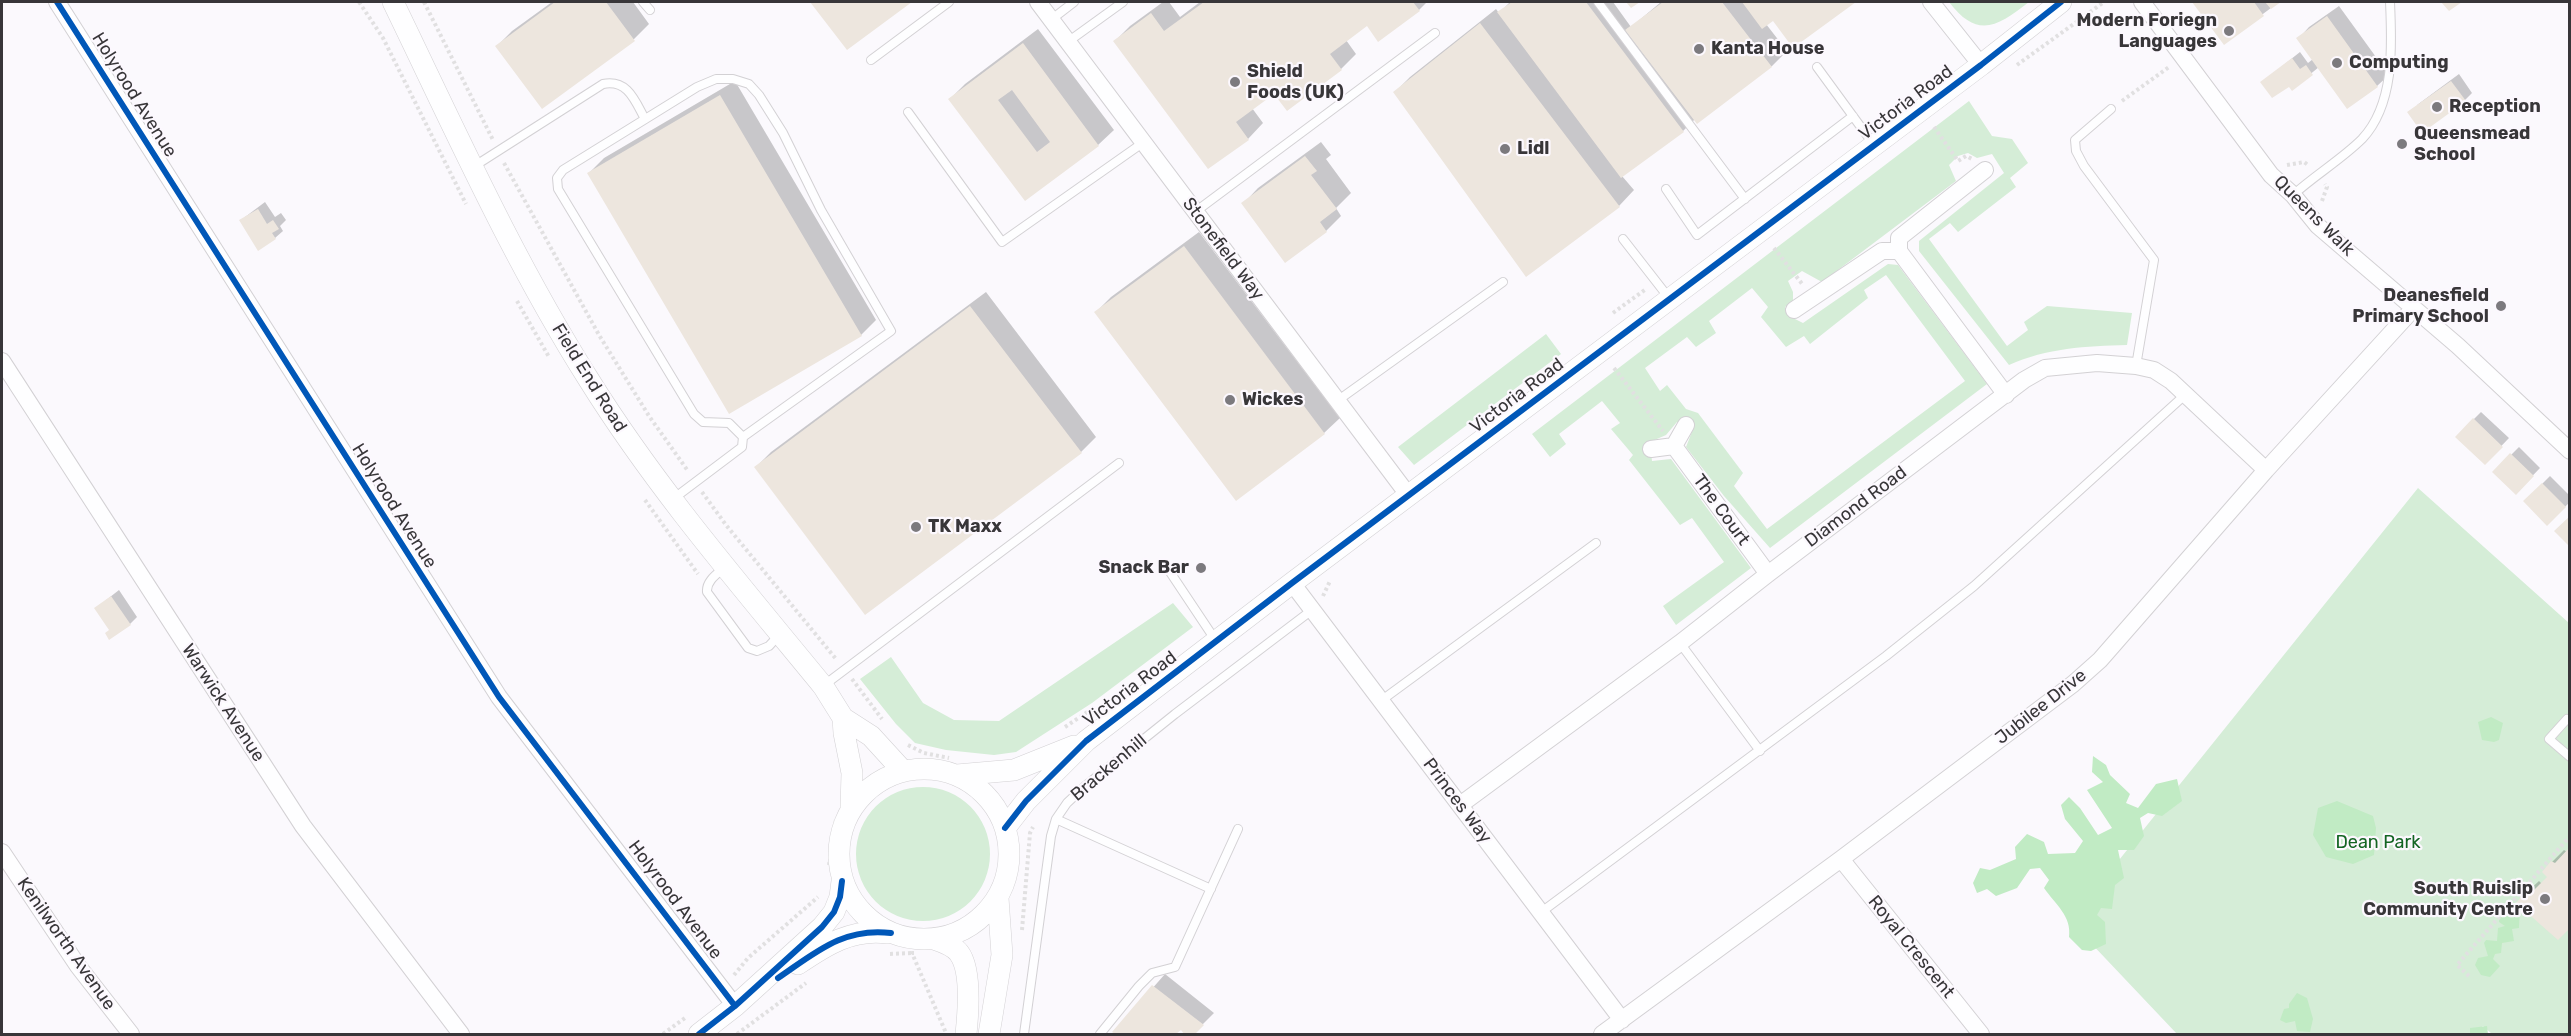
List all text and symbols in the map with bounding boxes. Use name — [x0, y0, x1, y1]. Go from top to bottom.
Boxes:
place label: Modern Foriegn Languages — [2077, 10, 2217, 52]
marker: Modern Foriegn Languages — [2222, 24, 2236, 38]
street label: Holyrood Avenue — [87, 29, 181, 161]
place label: Kanta House — [1711, 38, 1824, 60]
marker: Kanta House — [1692, 42, 1706, 56]
place label: Computing — [2349, 52, 2449, 74]
marker: Computing — [2330, 56, 2344, 70]
place label: Shield Foods (UK) — [1247, 61, 1344, 104]
street label: Victoria Road — [1855, 61, 1957, 145]
marker: Shield Foods (UK) — [1228, 75, 1242, 89]
place label: Reception — [2449, 96, 2541, 118]
marker: Reception — [2430, 100, 2444, 114]
place label: Queensmead School — [2414, 123, 2530, 166]
marker: Queensmead School — [2395, 137, 2409, 151]
place label: Lidl — [1517, 138, 1549, 160]
marker: Lidl — [1498, 142, 1512, 156]
street label: Queens Walk — [2269, 171, 2359, 261]
street label: Stonefield Way — [1177, 194, 1269, 304]
place label: Deanesfield Primary School — [2352, 285, 2489, 328]
marker: Deanesfield Primary School — [2494, 299, 2508, 313]
street label: Field End Road — [547, 320, 631, 436]
street label: Victoria Road — [1466, 354, 1568, 438]
place label: Wickes — [1242, 389, 1303, 411]
marker: Wickes — [1223, 393, 1237, 407]
street label: Holyrood Avenue — [347, 440, 441, 572]
street label: Diamond Road — [1801, 462, 1911, 552]
street label: The Court — [1688, 470, 1754, 550]
place label: TK Maxx — [928, 516, 1002, 538]
marker: TK Maxx — [909, 520, 923, 534]
place label: Snack Bar — [1098, 557, 1189, 579]
marker: Snack Bar — [1194, 561, 1208, 575]
street label: Warwick Avenue — [177, 640, 269, 766]
street label: Victoria Road — [1079, 647, 1181, 731]
street label: Jubilee Drive — [1991, 665, 2091, 749]
street label: Brackenhill — [1067, 730, 1151, 806]
street label: Princes Way — [1418, 754, 1496, 848]
park label: Dean Park — [2335, 832, 2421, 854]
street label: Holyrood Avenue — [623, 836, 727, 964]
street label: Kenilworth Avenue — [12, 874, 120, 1014]
place label: South Ruislip Community Centre — [2363, 878, 2533, 920]
street label: Royal Crescent — [1863, 891, 1959, 1003]
marker: South Ruislip Community Centre — [2538, 892, 2552, 906]

